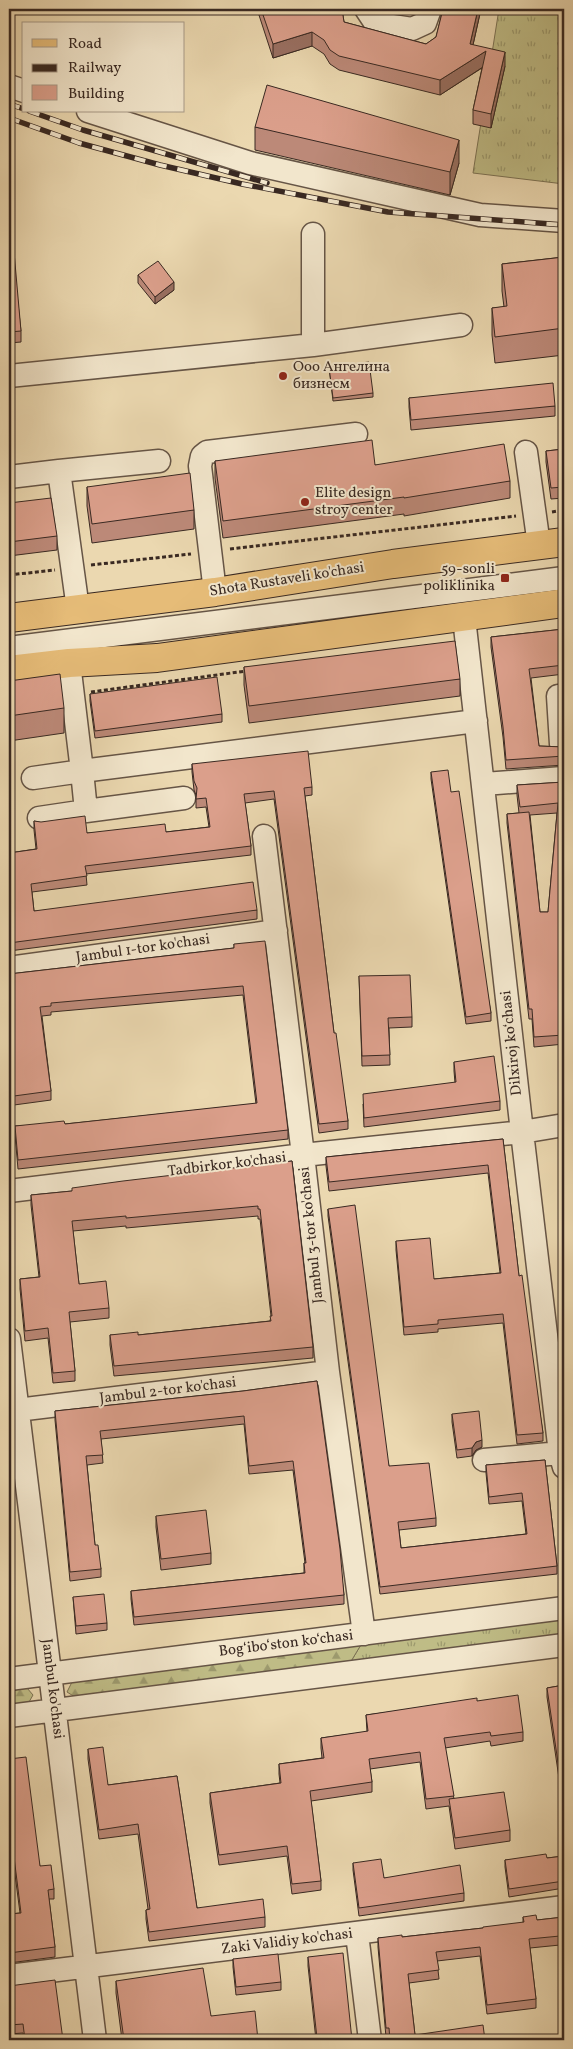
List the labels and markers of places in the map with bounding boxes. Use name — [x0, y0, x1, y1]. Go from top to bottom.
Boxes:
place label: Ооо Ангелина бизнесм — [293, 357, 390, 395]
marker: Ооо Ангелина бизнесм — [277, 370, 289, 382]
place label: Elite design stroy center — [315, 483, 393, 521]
marker: Elite design stroy center — [299, 496, 311, 508]
place label: 59-sonli poliklinika — [423, 559, 495, 597]
marker: 59-sonli poliklinika — [499, 572, 511, 584]

